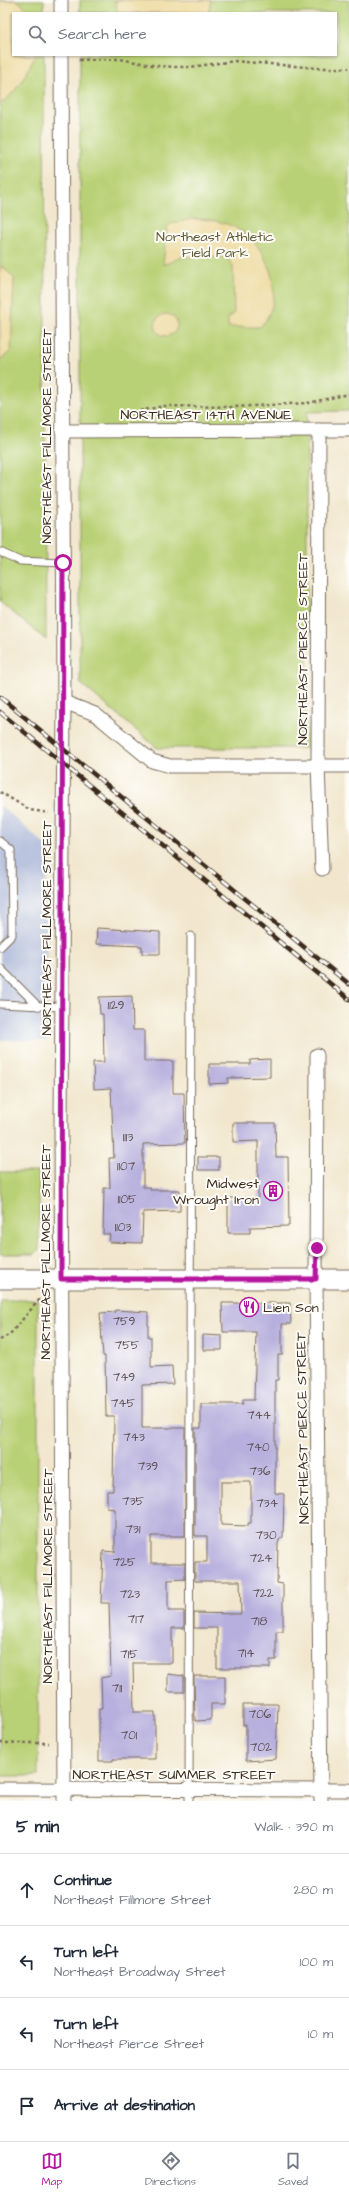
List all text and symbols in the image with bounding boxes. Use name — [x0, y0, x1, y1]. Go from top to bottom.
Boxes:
search box — [12, 12, 337, 56]
icon: search — [26, 23, 48, 45]
text: Search here — [58, 24, 147, 45]
park label: Northeast Athletic Field Park — [156, 227, 274, 263]
street label: NORTHEAST FILLMORE STREET — [37, 328, 57, 543]
street label: NORTHEAST 14TH AVENUE — [121, 405, 292, 425]
street label: NORTHEAST PIERCE STREET — [293, 553, 313, 745]
route start — [54, 554, 72, 572]
street label: NORTHEAST FILLMORE STREET — [37, 820, 57, 1035]
house number: 1129 — [108, 997, 125, 1014]
house number: 1113 — [123, 1129, 133, 1146]
street label: NORTHEAST FILLMORE STREET — [36, 1144, 56, 1359]
house number: 1107 — [117, 1158, 136, 1175]
place label: Midwest Wrought Iron — [173, 1174, 259, 1210]
building icon: Midwest Wrought Iron — [262, 1180, 284, 1202]
house number: 1105 — [117, 1191, 137, 1208]
house number: 1103 — [115, 1219, 131, 1236]
route end — [308, 1239, 326, 1257]
restaurant icon: Lien Son — [238, 1296, 260, 1318]
place label: Lien Son — [263, 1298, 319, 1318]
house number: 759 — [113, 1313, 136, 1330]
street label: NORTHEAST PIERCE STREET — [291, 1332, 315, 1524]
house number: 755 — [115, 1337, 140, 1354]
house number: 749 — [113, 1369, 135, 1386]
house number: 745 — [111, 1395, 136, 1412]
house number: 744 — [247, 1407, 271, 1424]
house number: 743 — [123, 1429, 145, 1446]
house number: 740 — [246, 1439, 270, 1456]
house number: 739 — [138, 1458, 158, 1475]
house number: 736 — [249, 1463, 271, 1480]
street label: NORTHEAST FILLMORE STREET — [38, 1468, 58, 1683]
house number: 735 — [122, 1493, 144, 1510]
house number: 734 — [256, 1495, 278, 1512]
house number: 731 — [125, 1521, 141, 1538]
house number: 730 — [255, 1527, 277, 1544]
house number: 724 — [250, 1550, 272, 1567]
house number: 725 — [113, 1554, 136, 1571]
house number: 722 — [252, 1585, 274, 1602]
house number: 723 — [120, 1586, 140, 1603]
house number: 717 — [128, 1611, 145, 1628]
house number: 718 — [251, 1613, 268, 1630]
house number: 714 — [237, 1645, 255, 1662]
house number: 715 — [120, 1646, 138, 1663]
house number: 711 — [112, 1680, 123, 1697]
house number: 706 — [249, 1706, 272, 1723]
house number: 701 — [121, 1727, 138, 1744]
house number: 702 — [250, 1739, 272, 1756]
street label: NORTHEAST SUMMER STREET — [73, 1765, 276, 1785]
text: 5 min — [16, 1815, 59, 1839]
text: Walk · 390 m — [254, 1818, 333, 1836]
text: Continue — [54, 1870, 112, 1891]
icon: ahead — [16, 1879, 38, 1901]
text: 280 m — [294, 1881, 333, 1899]
text: Northeast Fillmore Street — [54, 1891, 211, 1909]
text: Turn left — [54, 1942, 118, 1963]
icon: left — [16, 1951, 38, 1973]
text: 100 m — [300, 1953, 333, 1971]
text: Northeast Broadway Street — [54, 1963, 226, 1981]
text: Turn left — [54, 2014, 118, 2035]
icon: left — [16, 2023, 38, 2045]
text: 10 m — [308, 2025, 333, 2043]
text: Northeast Pierce Street — [54, 2035, 204, 2053]
icon: arrive — [16, 2095, 38, 2117]
text: Arrive at destination — [54, 2095, 195, 2116]
tab: Map — [41, 2150, 63, 2189]
tab: Directions — [145, 2150, 196, 2189]
tab: Saved — [278, 2150, 308, 2189]

